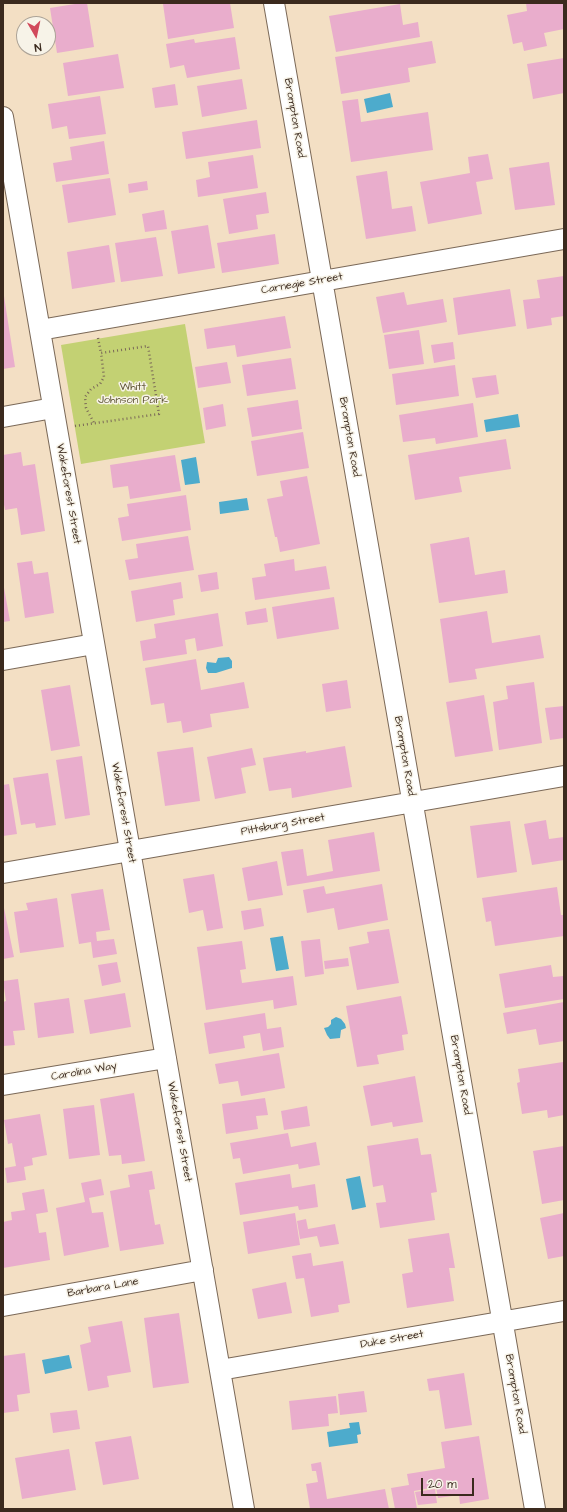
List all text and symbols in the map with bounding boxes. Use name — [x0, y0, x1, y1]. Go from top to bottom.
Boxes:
north arrow — [16, 16, 56, 56]
text: N — [33, 39, 42, 55]
street label: Brompton Road — [281, 77, 307, 159]
street label: Carnegie Street — [260, 270, 344, 298]
park label: Whitt Johnson Park — [98, 381, 168, 407]
street label: Brompton Road — [336, 396, 362, 478]
street label: Wakeforest Street — [53, 443, 83, 545]
street label: Brompton Road — [391, 715, 417, 797]
street label: Wakeforest Street — [108, 762, 138, 864]
street label: Pittsburg Street — [240, 811, 326, 839]
street label: Brompton Road — [447, 1034, 473, 1116]
street label: Carolina Way — [50, 1060, 118, 1084]
street label: Wakeforest Street — [164, 1081, 194, 1183]
street label: Barbara Lane — [66, 1275, 140, 1301]
street label: Duke Street — [359, 1328, 425, 1352]
street label: Brompton Road — [502, 1353, 528, 1435]
scale bar — [423, 1470, 476, 1496]
text: 20 m — [428, 1476, 457, 1493]

